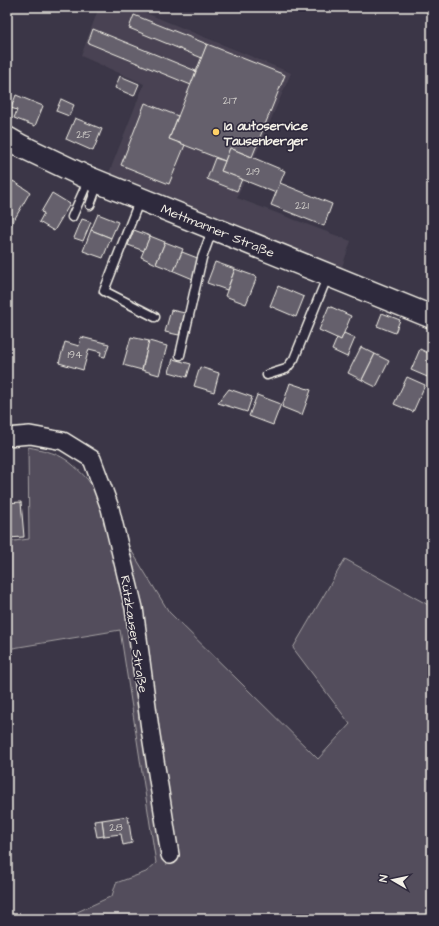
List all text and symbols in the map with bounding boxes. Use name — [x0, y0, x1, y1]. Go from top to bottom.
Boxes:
house number: 217 — [223, 93, 237, 108]
place label: 1a autoservice Tausenberger — [223, 117, 309, 152]
house number: 215 — [76, 127, 92, 142]
marker: 1a autoservice Tausenberger — [211, 127, 221, 137]
house number: 219 — [246, 164, 260, 179]
house number: 221 — [295, 198, 310, 213]
street label: Mettmanner Straße — [158, 200, 277, 262]
house number: 194 — [67, 347, 83, 362]
street label: Rützkauser Straße — [116, 574, 152, 694]
house number: 28 — [109, 820, 123, 835]
north arrow — [373, 860, 413, 900]
text: N — [376, 874, 392, 883]

